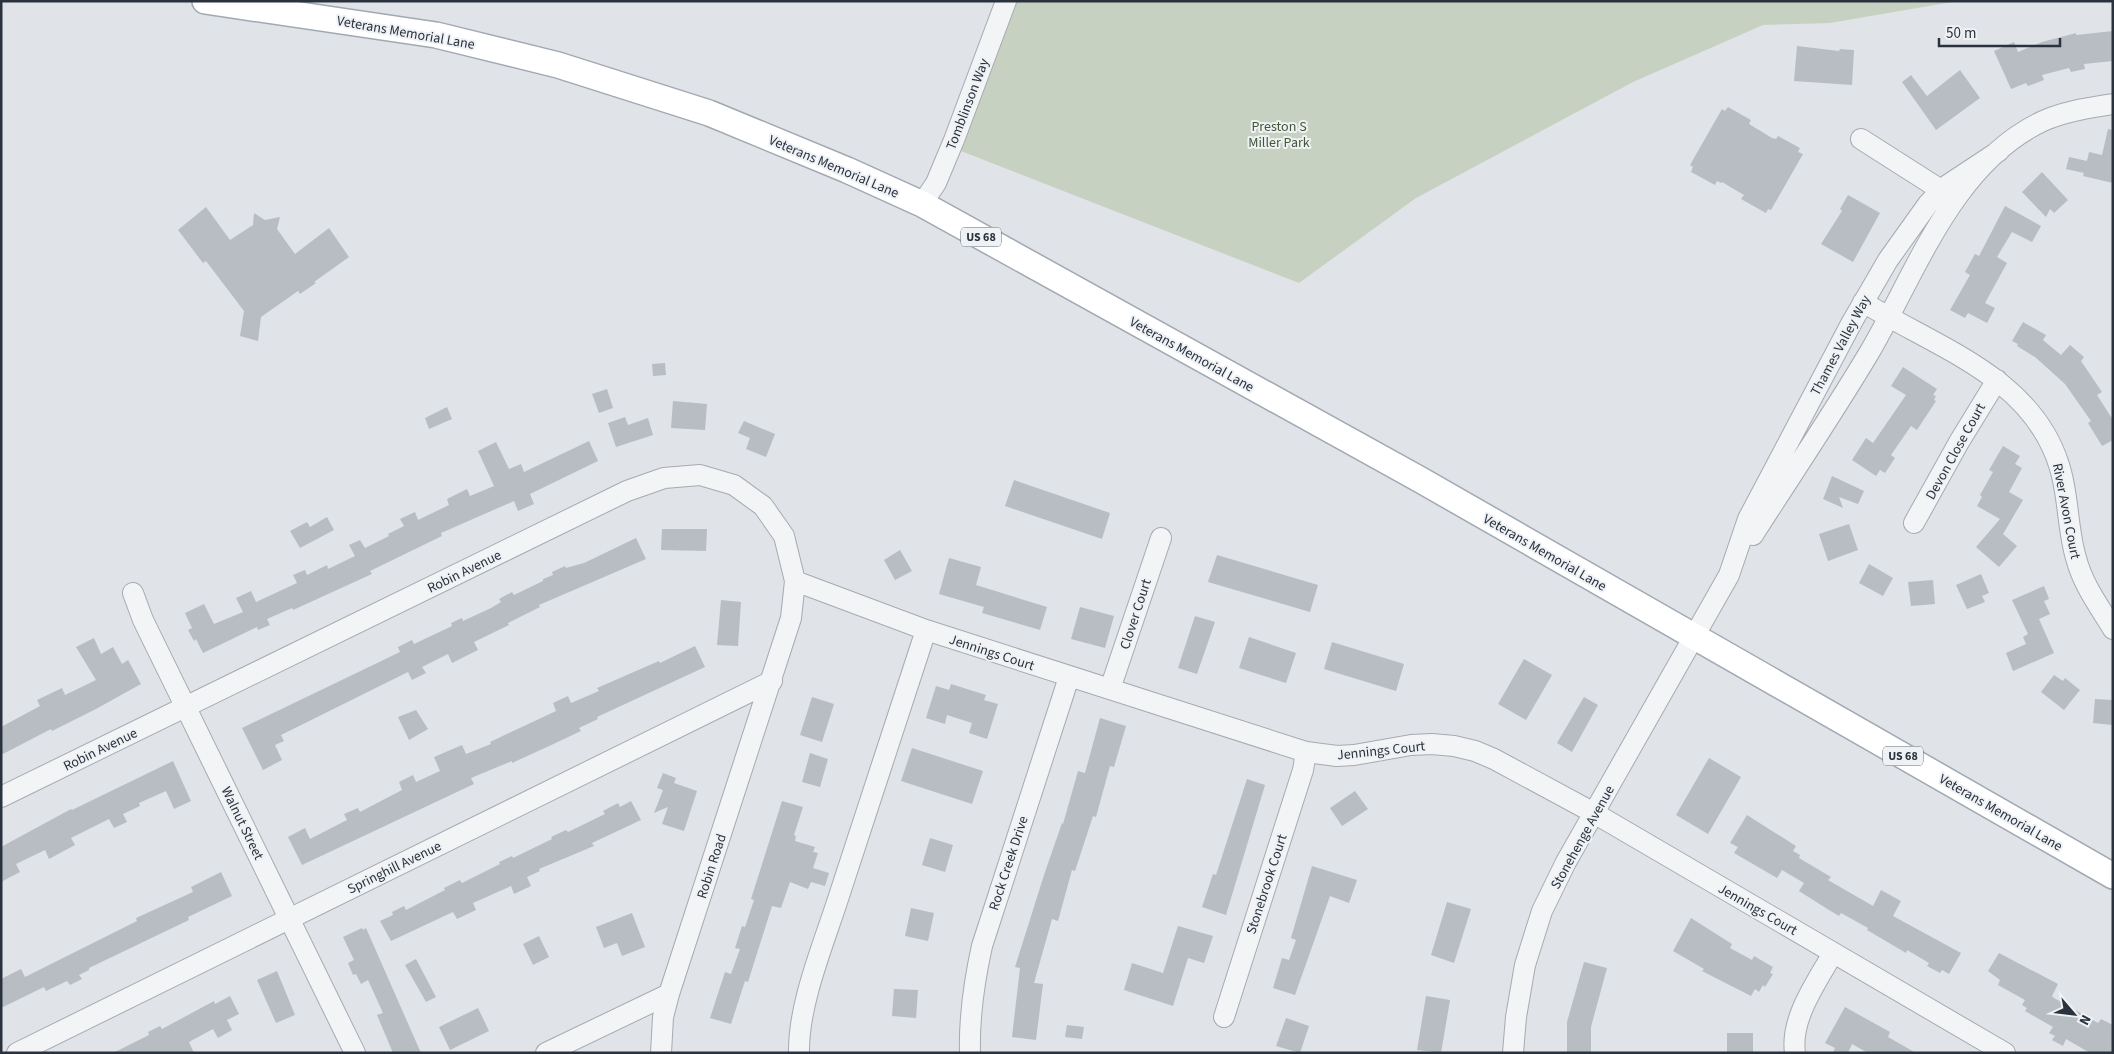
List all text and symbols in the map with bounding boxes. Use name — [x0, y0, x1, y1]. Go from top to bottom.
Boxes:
street label: Veterans Memorial Lane — [335, 11, 476, 55]
scale bar — [1939, 15, 2060, 47]
text: 50 m — [1946, 23, 1976, 44]
street label: Tomblinson Way — [941, 55, 995, 153]
park label: Preston S Miller Park — [1248, 117, 1310, 153]
street label: Veterans Memorial Lane — [765, 130, 902, 203]
road number: US 68 — [961, 228, 1001, 246]
street label: Thames Valley Way — [1806, 291, 1876, 399]
street label: Veterans Memorial Lane — [1126, 312, 1258, 398]
street label: Devon Close Court — [1921, 399, 1991, 503]
street label: River Avon Court — [2047, 462, 2085, 561]
street label: Veterans Memorial Lane — [1479, 509, 1610, 596]
street label: Robin Avenue — [424, 545, 505, 598]
street label: Clover Court — [1115, 576, 1157, 652]
street label: Jennings Court — [946, 630, 1037, 676]
street label: Robin Avenue — [60, 723, 141, 776]
street label: Jennings Court — [1336, 736, 1426, 766]
road number: US 68 — [1883, 746, 1923, 766]
street label: Veterans Memorial Lane — [1935, 769, 2066, 856]
street label: Stonehenge Avenue — [1546, 782, 1620, 893]
street label: Walnut Street — [216, 783, 269, 864]
street label: Rock Creek Drive — [984, 813, 1034, 913]
street label: Robin Road — [692, 831, 732, 901]
street label: Stonebrook Court — [1241, 831, 1293, 937]
street label: Springhill Avenue — [344, 836, 445, 899]
street label: Jennings Court — [1714, 879, 1801, 941]
north arrow — [2049, 989, 2099, 1039]
text: N — [2074, 1011, 2096, 1028]

